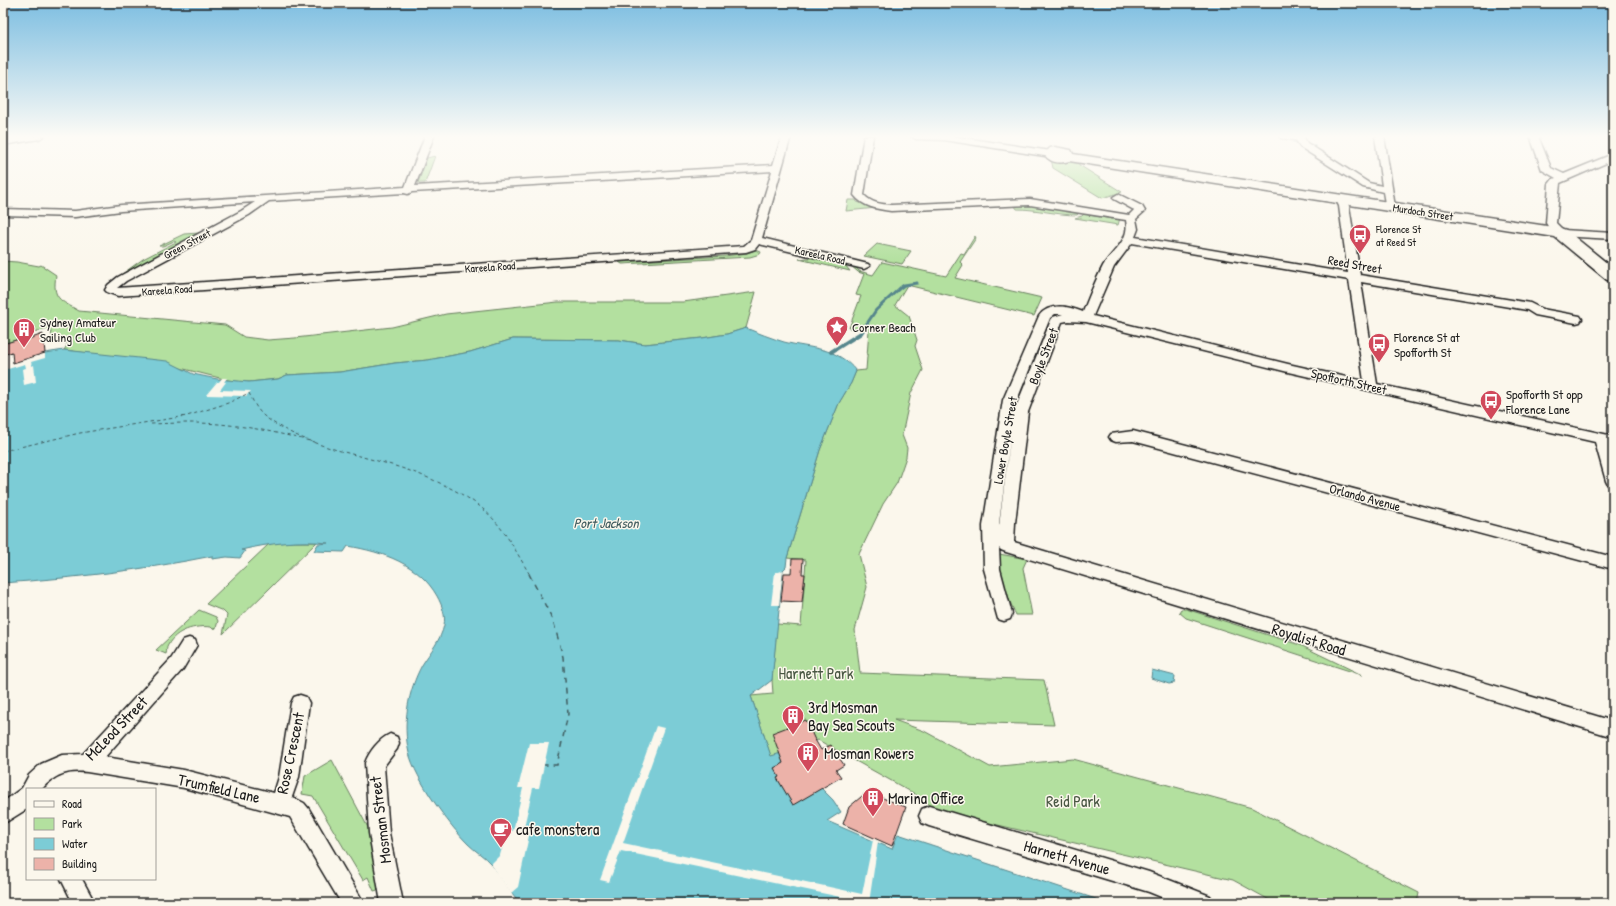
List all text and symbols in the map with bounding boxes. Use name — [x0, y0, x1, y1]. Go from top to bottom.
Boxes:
street label: Murdoch Street — [1392, 200, 1454, 224]
bus stop icon: Florence St at Reed St — [1347, 222, 1373, 255]
place label: Florence St at Reed St — [1375, 222, 1421, 249]
street label: Green Street — [161, 226, 213, 262]
street label: Kareela Road — [794, 242, 847, 268]
street label: Reed Street — [1327, 250, 1384, 278]
street label: Kareela Road — [464, 258, 517, 276]
street label: Kareela Road — [141, 281, 194, 299]
place label: Sydney Amateur Sailing Club — [40, 313, 116, 346]
place icon: Corner Beach — [824, 314, 850, 347]
building icon: Sydney Amateur Sailing Club — [11, 316, 37, 349]
place label: Corner Beach — [852, 318, 916, 336]
street label: Boyle Street — [1024, 325, 1062, 387]
place label: Florence St at Spofforth St — [1393, 328, 1460, 361]
bus stop icon: Florence St at Spofforth St — [1366, 331, 1392, 364]
street label: Spofforth Street — [1309, 364, 1389, 399]
place label: Spofforth St opp Florence Lane — [1505, 385, 1583, 418]
bus stop icon: Spofforth St opp Florence Lane — [1478, 388, 1504, 421]
street label: Lower Boyle Street — [988, 394, 1022, 485]
street label: Orlando Avenue — [1327, 479, 1403, 515]
water label: Port Jackson — [573, 513, 640, 532]
street label: Royalist Road — [1269, 617, 1349, 661]
park label: Harnett Park — [779, 662, 854, 684]
street label: McLeod Street — [80, 691, 153, 765]
place label: 3rd Mosman Bay Sea Scouts — [808, 696, 895, 736]
building icon: 3rd Mosman Bay Sea Scouts — [780, 703, 806, 736]
street label: Rose Crescent — [271, 710, 309, 796]
building icon: Mosman Rowers — [795, 740, 821, 773]
place label: Mosman Rowers — [824, 742, 914, 764]
street label: Trumfield Lane — [176, 768, 263, 808]
street label: Mosman Street — [364, 775, 396, 865]
building icon: Marina Office — [860, 785, 886, 818]
place label: Marina Office — [888, 787, 965, 809]
legend — [26, 788, 156, 880]
park label: Reid Park — [1046, 790, 1100, 812]
text: Road — [62, 795, 82, 812]
text: Park — [62, 815, 82, 832]
cafe icon: cafe monstera — [488, 816, 514, 849]
place label: cafe monstera — [516, 818, 599, 840]
street label: Harnett Avenue — [1021, 834, 1113, 880]
text: Water — [62, 835, 88, 852]
text: Building — [62, 855, 97, 872]

